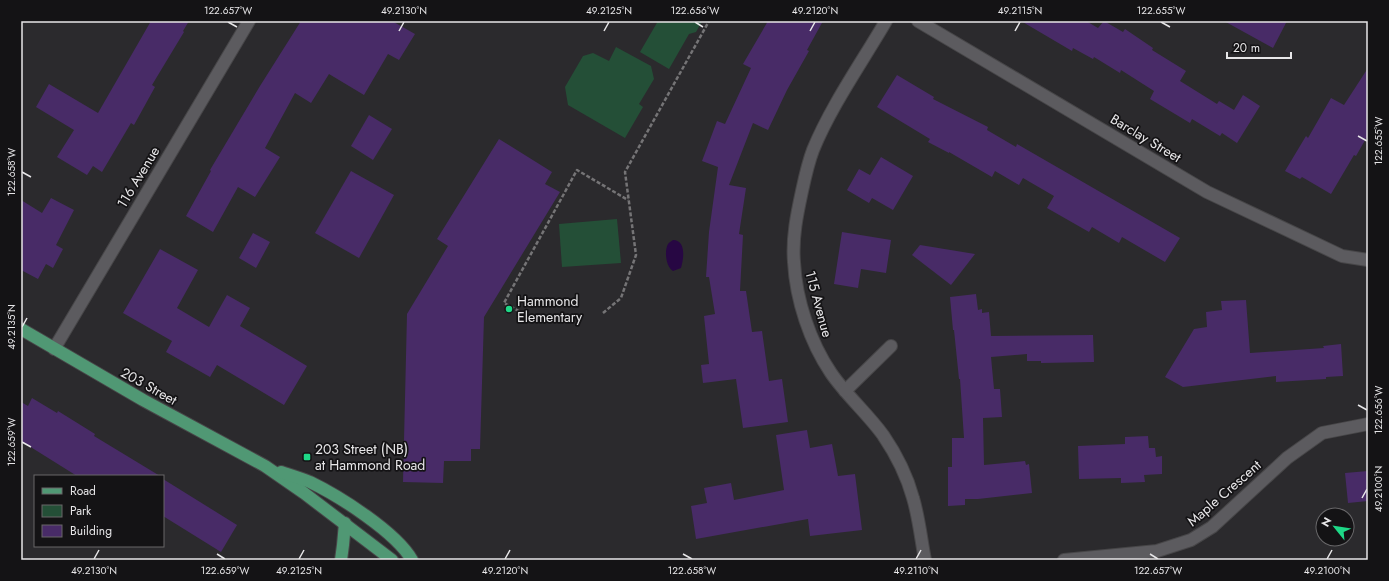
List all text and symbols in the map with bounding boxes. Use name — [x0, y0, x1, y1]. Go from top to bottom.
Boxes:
text: 122.657°W — [204, 3, 252, 18]
text: 49.2130°N — [381, 3, 427, 18]
text: 49.2125°N — [586, 3, 632, 18]
text: 122.656°W — [671, 3, 719, 18]
text: 49.2120°N — [792, 3, 838, 18]
text: 49.2115°N — [998, 3, 1042, 18]
text: 122.655°W — [1137, 3, 1185, 18]
scale bar — [1227, 34, 1291, 60]
text: 20 m — [1233, 39, 1260, 57]
street label: Barclay Street — [1107, 109, 1186, 167]
text: 122.655°W — [1371, 117, 1386, 165]
street label: 116 Avenue — [112, 142, 164, 212]
text: 122.658°W — [4, 148, 19, 196]
street label: 115 Avenue — [801, 268, 837, 340]
place label: Hammond Elementary — [517, 291, 583, 327]
text: 49.2135°N — [4, 304, 19, 350]
marker: Hammond Elementary — [504, 304, 514, 314]
street label: 203 Street — [117, 362, 181, 410]
text: 122.656°W — [1371, 386, 1386, 434]
text: 122.659°W — [4, 418, 19, 466]
place label: 203 Street (NB) at Hammond Road — [315, 439, 425, 475]
marker: 203 Street (NB) at Hammond Road — [302, 452, 312, 462]
street label: Maple Crescent — [1183, 455, 1266, 531]
text: 49.2100°N — [1371, 466, 1386, 512]
legend — [34, 475, 164, 547]
text: Road — [70, 482, 96, 500]
text: Park — [70, 502, 92, 520]
north arrow — [1315, 507, 1355, 547]
text: N — [1317, 514, 1335, 530]
text: Building — [70, 522, 112, 540]
text: 49.2130°N — [71, 563, 117, 578]
text: 122.659°W — [201, 563, 249, 578]
text: 49.2125°N — [276, 563, 322, 578]
text: 49.2120°N — [482, 563, 528, 578]
text: 122.658°W — [668, 563, 716, 578]
text: 49.2110°N — [893, 563, 939, 578]
text: 122.657°W — [1134, 563, 1182, 578]
text: 49.2100°N — [1304, 563, 1350, 578]

